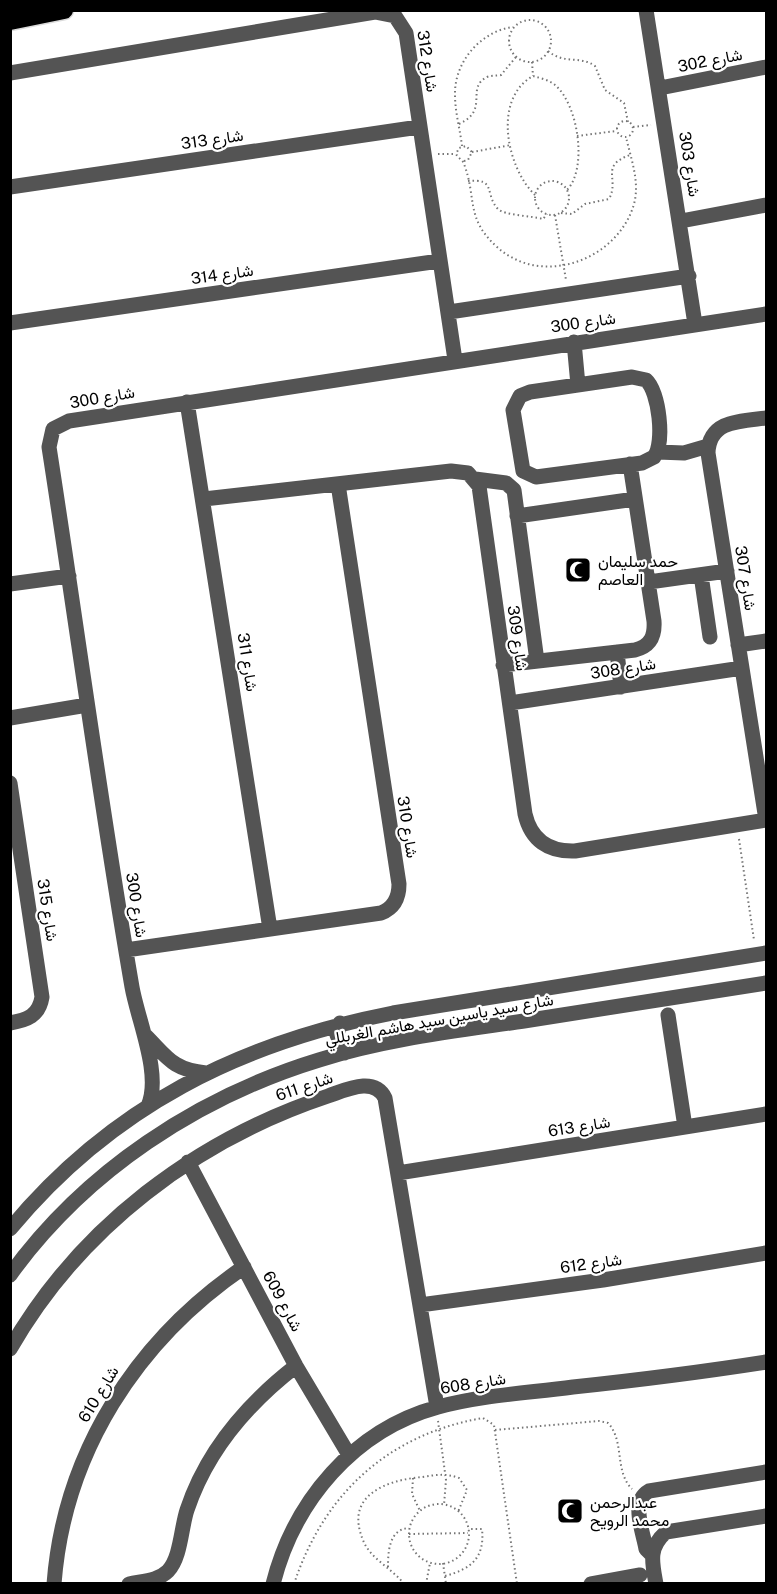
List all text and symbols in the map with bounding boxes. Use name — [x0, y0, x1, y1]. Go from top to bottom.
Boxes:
street label: شارع 312 — [411, 29, 442, 94]
street label: شارع 302 — [676, 45, 744, 78]
street label: شارع 313 — [180, 126, 245, 155]
street label: شارع 303 — [673, 130, 704, 198]
street label: شارع 314 — [190, 261, 255, 290]
street label: شارع 300 — [549, 309, 617, 338]
street label: شارع 300 — [68, 382, 136, 415]
street label: شارع 307 — [729, 544, 760, 612]
place label: حمد سليمان العاصم — [598, 552, 678, 590]
mosque icon: حمد سليمان العاصم — [563, 555, 593, 585]
street label: شارع 309 — [502, 604, 531, 672]
street label: شارع 311 — [232, 631, 262, 693]
street label: شارع 308 — [589, 654, 658, 685]
street label: شارع 310 — [391, 795, 422, 860]
street label: شارع 300 — [120, 871, 151, 939]
street label: شارع 315 — [31, 878, 62, 943]
street label: شارع سيد ياسين سيد هاشم الغربللي — [323, 990, 556, 1053]
street label: شارع 611 — [273, 1068, 336, 1107]
street label: شارع 613 — [547, 1112, 612, 1143]
street label: شارع 612 — [559, 1250, 623, 1279]
street label: شارع 609 — [257, 1268, 306, 1336]
street label: شارع 610 — [74, 1363, 124, 1427]
street label: شارع 608 — [439, 1369, 507, 1400]
place label: عبدالرحمن محمد الرويح — [590, 1493, 669, 1532]
mosque icon: عبدالرحمن محمد الرويح — [555, 1496, 585, 1526]

